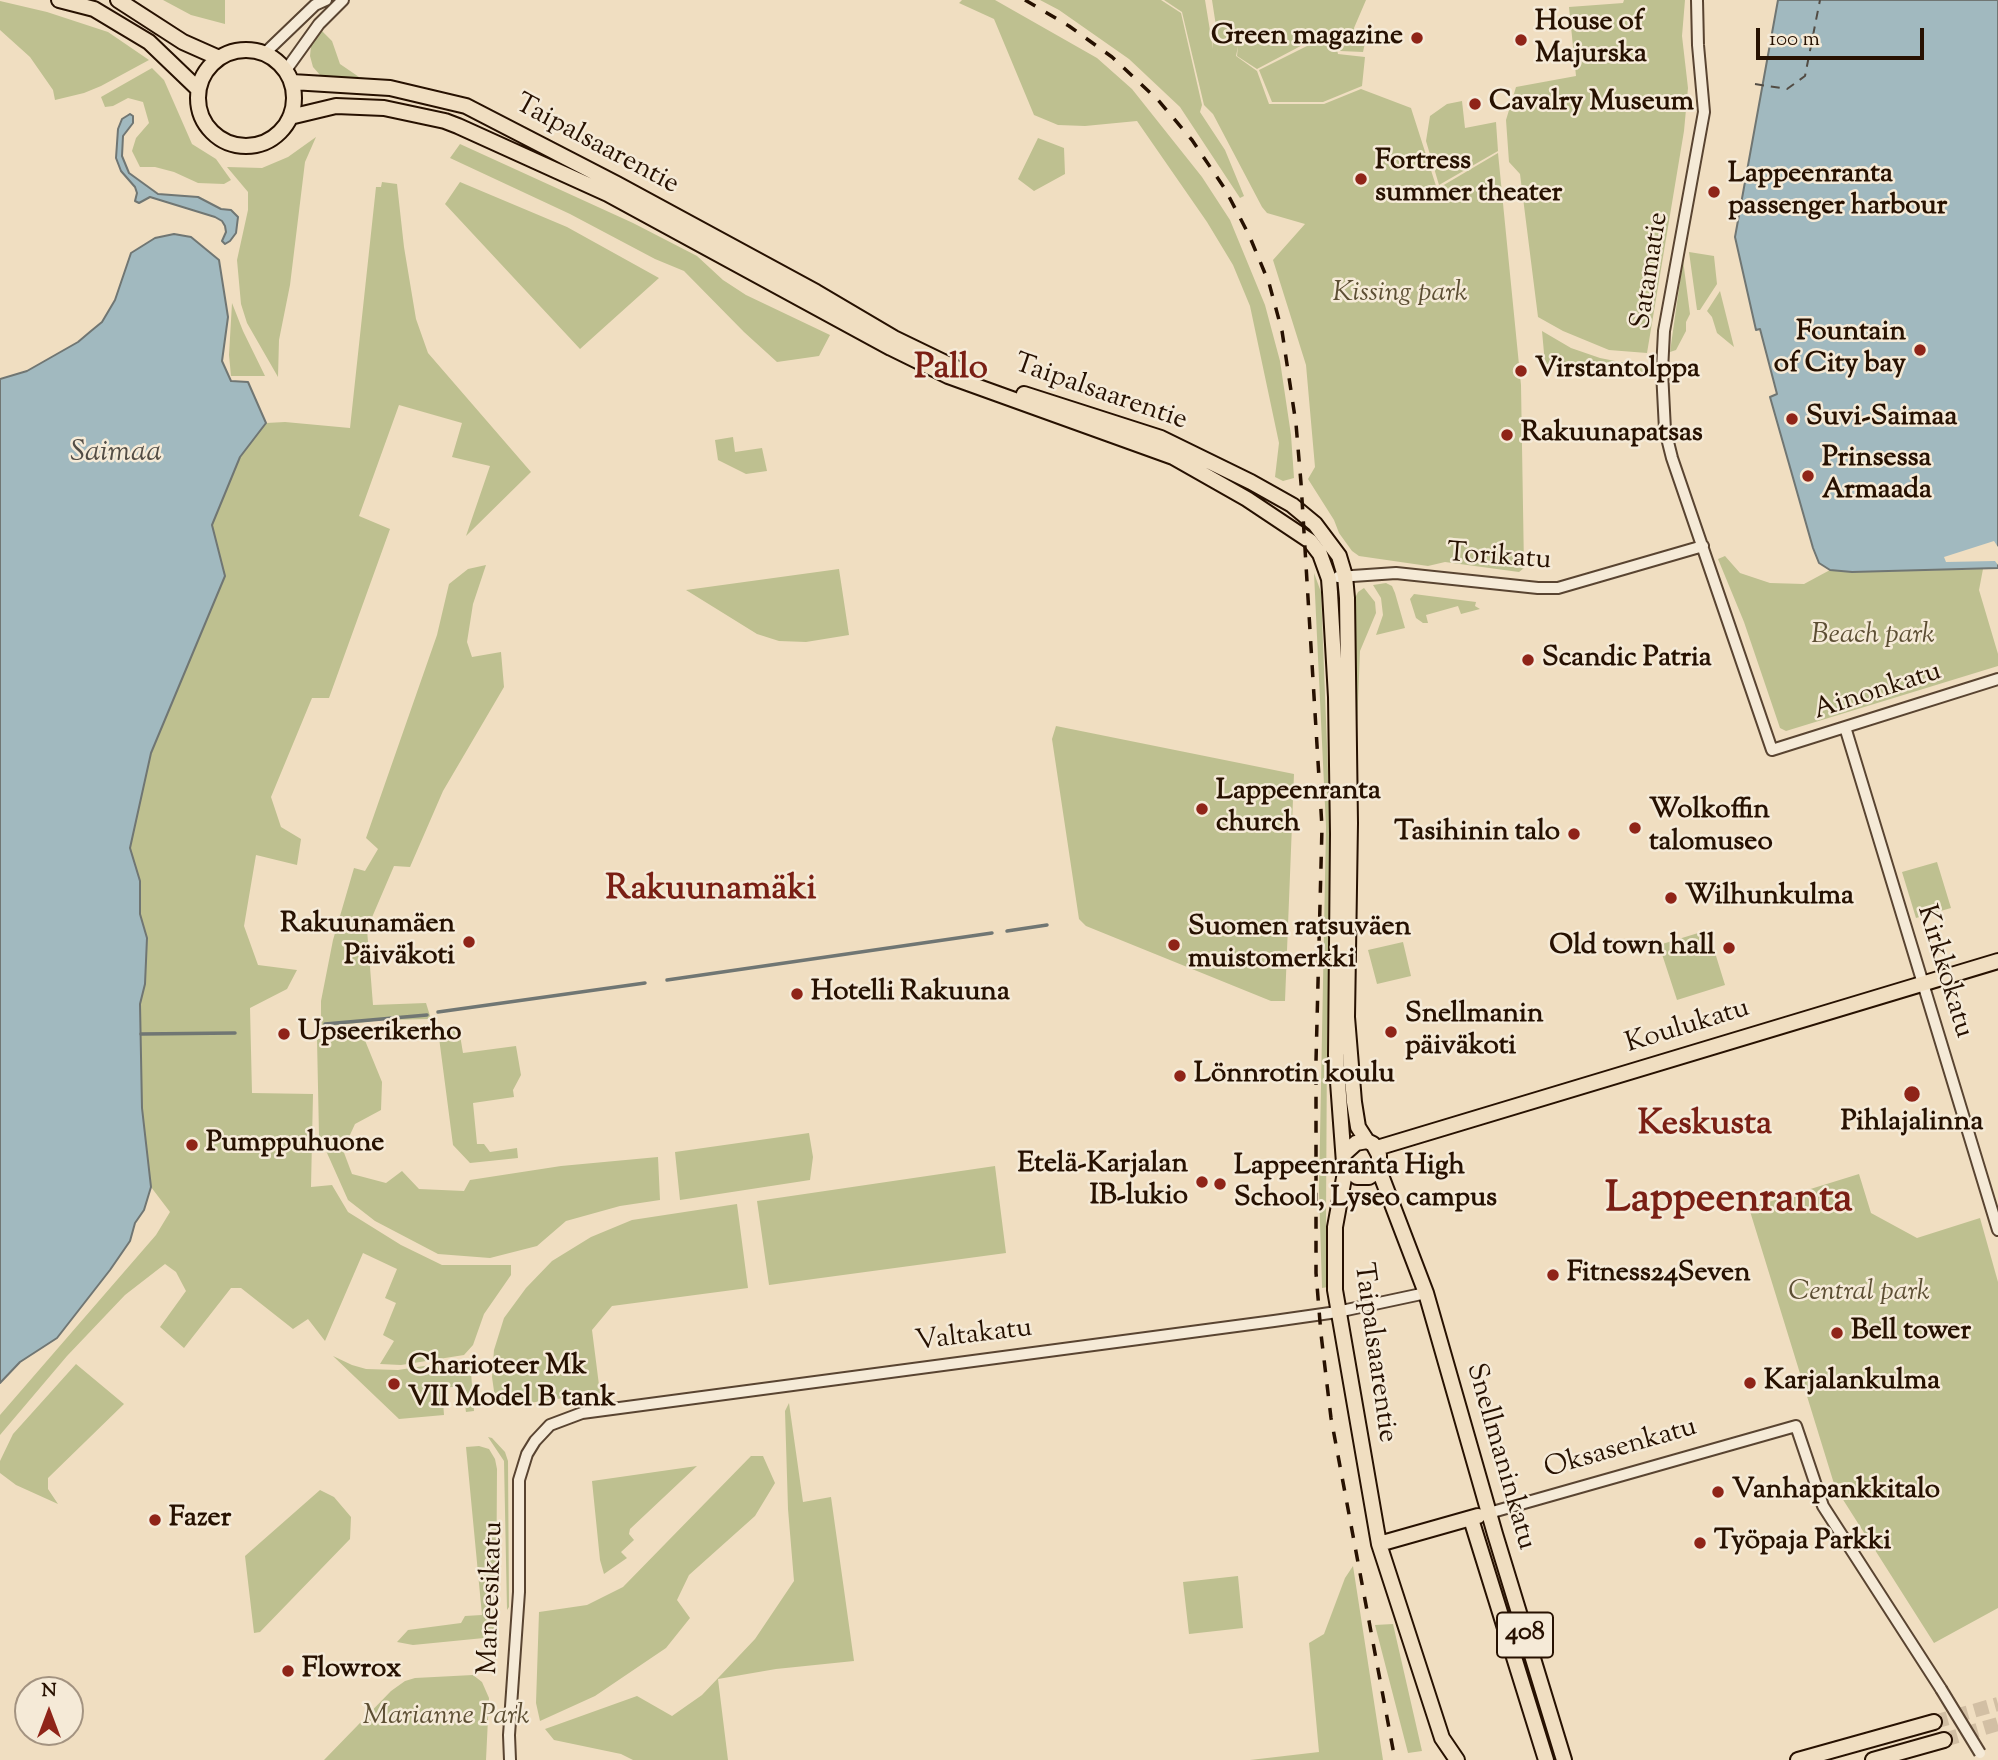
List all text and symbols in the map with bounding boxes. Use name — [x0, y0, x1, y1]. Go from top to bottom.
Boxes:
place label: House of Majurska — [1535, 7, 1647, 73]
scale bar — [1760, 14, 1928, 58]
place label: Green magazine — [1211, 21, 1403, 55]
text: 100 m — [1769, 25, 1820, 55]
marker: Green magazine — [1409, 30, 1425, 46]
marker: House of Majurska — [1513, 32, 1529, 48]
place label: Cavalry Museum — [1489, 87, 1694, 121]
street label: Taipalsaarentie — [508, 89, 684, 203]
marker: Cavalry Museum — [1467, 96, 1483, 112]
place label: Fortress summer theater — [1375, 146, 1562, 212]
place label: Lappeenranta passenger harbour — [1728, 159, 1947, 225]
marker: Fortress summer theater — [1353, 171, 1369, 187]
marker: Lappeenranta passenger harbour — [1706, 184, 1722, 200]
street label: Satamatie — [1626, 210, 1678, 332]
park label: Kissing park — [1332, 278, 1468, 312]
place label: Fountain of City bay — [1774, 317, 1906, 383]
marker: Fountain of City bay — [1912, 342, 1928, 358]
street label: Taipalsaarentie — [1009, 349, 1191, 439]
district label: Pallo — [914, 350, 988, 392]
place label: Virstantolppa — [1535, 354, 1700, 388]
marker: Virstantolppa — [1513, 363, 1529, 379]
place label: Suvi-Saimaa — [1806, 402, 1957, 436]
marker: Suvi-Saimaa — [1784, 411, 1800, 427]
place label: Rakuunapatsas — [1521, 418, 1703, 452]
marker: Rakuunapatsas — [1499, 427, 1515, 443]
water label: Saimaa — [70, 437, 162, 473]
place label: Prinsessa Armaada — [1822, 443, 1932, 509]
marker: Prinsessa Armaada — [1800, 468, 1816, 484]
street label: Torikatu — [1446, 539, 1552, 579]
park label: Beach park — [1811, 620, 1935, 654]
place label: Scandic Patria — [1542, 643, 1712, 677]
marker: Scandic Patria — [1520, 652, 1536, 668]
street label: Ainonkatu — [1810, 657, 1946, 729]
place label: Lappeenranta church — [1216, 776, 1381, 842]
place label: Wolkoffin talomuseo — [1649, 795, 1773, 861]
marker: Lappeenranta church — [1194, 801, 1210, 817]
place label: Tasihinin talo — [1394, 817, 1560, 851]
marker: Wolkoffin talomuseo — [1627, 820, 1643, 836]
marker: Tasihinin talo — [1566, 826, 1582, 842]
district label: Rakuunamäki — [606, 871, 816, 913]
place label: Wilhunkulma — [1685, 881, 1854, 915]
marker: Wilhunkulma — [1663, 890, 1679, 906]
street label: Kirkkokatu — [1907, 901, 1979, 1043]
place label: Rakuunamäen Päiväkoti — [280, 909, 455, 975]
place label: Suomen ratsuväen muistomerkki — [1188, 912, 1411, 978]
place label: Old town hall — [1549, 931, 1715, 965]
marker: Rakuunamäen Päiväkoti — [461, 934, 477, 950]
marker: Suomen ratsuväen muistomerkki — [1166, 937, 1182, 953]
marker: Old town hall — [1721, 940, 1737, 956]
place label: Hotelli Rakuuna — [811, 977, 1010, 1011]
marker: Hotelli Rakuuna — [789, 986, 805, 1002]
street label: Koulukatu — [1622, 993, 1754, 1063]
place label: Snellmanin päiväkoti — [1405, 999, 1544, 1065]
place label: Upseerikerho — [298, 1017, 462, 1051]
marker: Snellmanin päiväkoti — [1383, 1024, 1399, 1040]
marker: Upseerikerho — [276, 1026, 292, 1042]
place label: Lönnrotin koulu — [1194, 1059, 1395, 1093]
marker: Lönnrotin koulu — [1172, 1068, 1188, 1084]
marker: Pihlajalinna — [1902, 1084, 1922, 1104]
district label: Keskusta — [1638, 1106, 1772, 1148]
place label: Pihlajalinna — [1841, 1107, 1983, 1141]
place label: Pumppuhuone — [206, 1128, 384, 1162]
marker: Pumppuhuone — [184, 1137, 200, 1153]
place label: Etelä-Karjalan IB-lukio — [1017, 1149, 1188, 1215]
place label: Lappeenranta High School, Lyseo campus — [1234, 1151, 1497, 1217]
marker: Etelä-Karjalan IB-lukio — [1194, 1174, 1210, 1190]
marker: Lappeenranta High School, Lyseo campus — [1212, 1176, 1228, 1192]
district label: Lappeenranta — [1605, 1178, 1853, 1228]
place label: Fitness24Seven — [1567, 1258, 1751, 1292]
street label: Taipalsaarentie — [1344, 1261, 1402, 1445]
marker: Fitness24Seven — [1545, 1267, 1561, 1283]
park label: Central park — [1788, 1277, 1930, 1311]
street label: Valtakatu — [914, 1313, 1034, 1361]
place label: Bell tower — [1851, 1316, 1971, 1350]
marker: Bell tower — [1829, 1325, 1845, 1341]
place label: Charioteer Mk VII Model B tank — [408, 1351, 616, 1417]
street label: Snellmaninkatu — [1456, 1360, 1542, 1554]
place label: Karjalankulma — [1764, 1366, 1940, 1400]
marker: Karjalankulma — [1742, 1375, 1758, 1391]
marker: Charioteer Mk VII Model B tank — [386, 1376, 402, 1392]
street label: Oksasenkatu — [1541, 1412, 1701, 1488]
place label: Vanhapankkitalo — [1732, 1475, 1940, 1509]
marker: Vanhapankkitalo — [1710, 1484, 1726, 1500]
place label: Fazer — [169, 1503, 231, 1537]
marker: Fazer — [147, 1512, 163, 1528]
street label: Maneesikatu — [474, 1521, 512, 1675]
place label: Työpaja Parkki — [1714, 1526, 1891, 1560]
marker: Työpaja Parkki — [1692, 1535, 1708, 1551]
road number: 408 — [1497, 1612, 1553, 1658]
place label: Flowrox — [302, 1654, 401, 1688]
marker: Flowrox — [280, 1663, 296, 1679]
north arrow — [14, 1676, 84, 1746]
text: N — [41, 1678, 57, 1705]
park label: Marianne Park — [363, 1701, 529, 1735]

